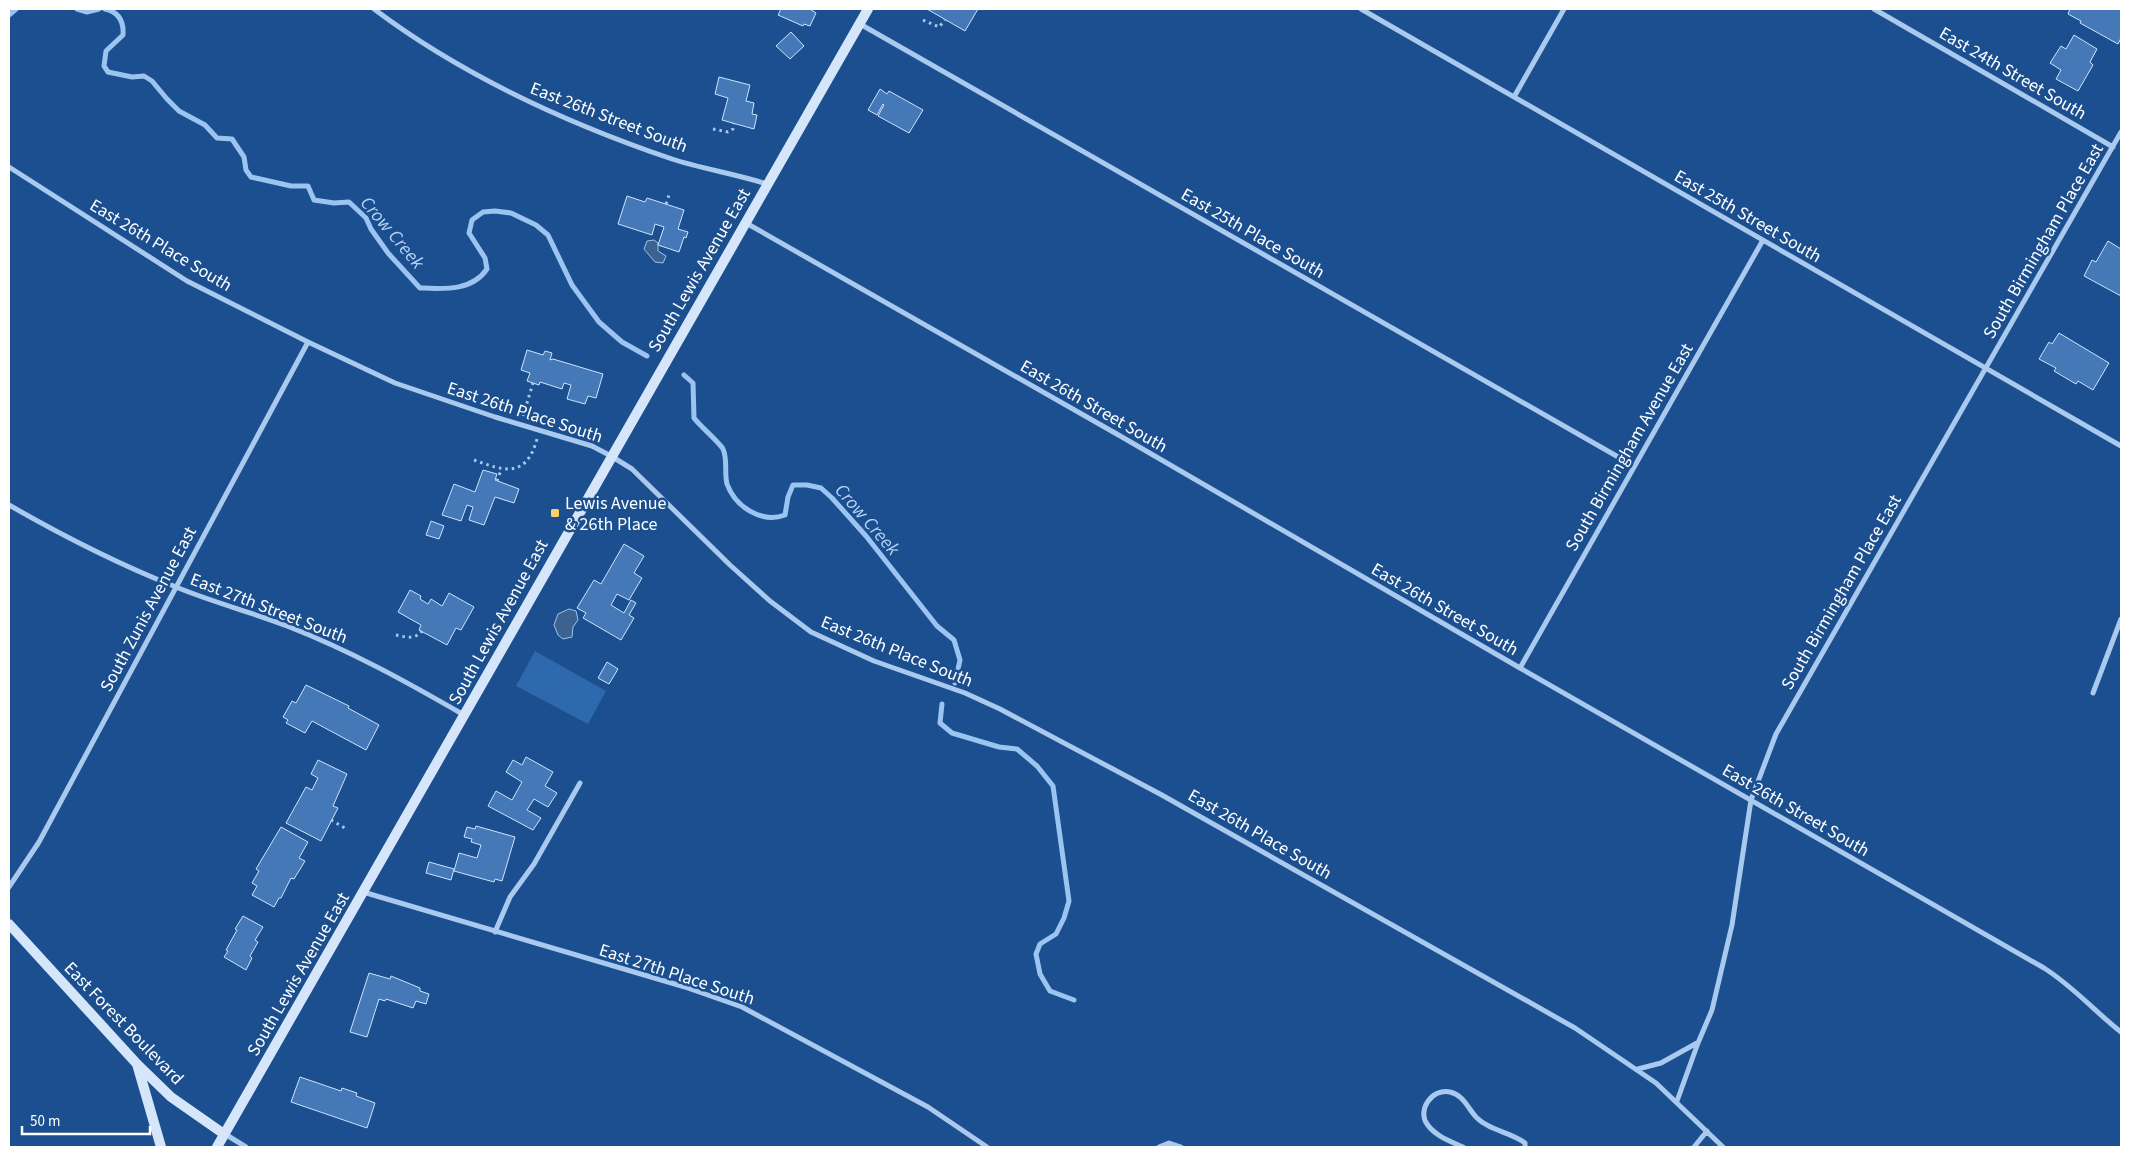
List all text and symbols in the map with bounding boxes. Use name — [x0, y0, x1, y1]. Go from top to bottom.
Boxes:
street label: East 24th Street South — [1934, 21, 2091, 126]
street label: East 26th Street South — [527, 76, 691, 159]
street label: South Birmingham Place East — [1977, 139, 2110, 343]
street label: East 25th Street South — [1669, 164, 1826, 269]
street label: East 25th Place South — [1176, 182, 1329, 285]
street label: South Lewis Avenue East — [642, 184, 757, 357]
water label: Crow Creek — [353, 191, 431, 276]
street label: East 26th Place South — [85, 193, 237, 298]
street label: South Birmingham Avenue East — [1559, 339, 1699, 556]
street label: East 26th Street South — [1015, 354, 1172, 459]
street label: East 26th Place South — [444, 376, 606, 449]
water label: Crow Creek — [828, 478, 906, 563]
street label: South Birmingham Place East — [1775, 490, 1908, 694]
place label: Lewis Avenue & 26th Place — [565, 491, 667, 537]
marker: Lewis Avenue & 26th Place — [549, 507, 561, 519]
street label: South Zunis Avenue East — [94, 522, 203, 696]
street label: South Lewis Avenue East — [443, 535, 554, 709]
street label: East 26th Street South — [1366, 557, 1523, 662]
street label: East 27th Street South — [187, 567, 351, 650]
street label: East 26th Place South — [817, 610, 977, 693]
street label: East 26th Street South — [1717, 758, 1874, 863]
street label: East 26th Place South — [1183, 783, 1336, 886]
street label: South Lewis Avenue East — [241, 888, 356, 1061]
street label: East 27th Place South — [596, 938, 758, 1011]
street label: East Forest Boulevard — [58, 956, 189, 1091]
scale bar — [22, 1104, 150, 1136]
text: 50 m — [30, 1111, 60, 1132]

